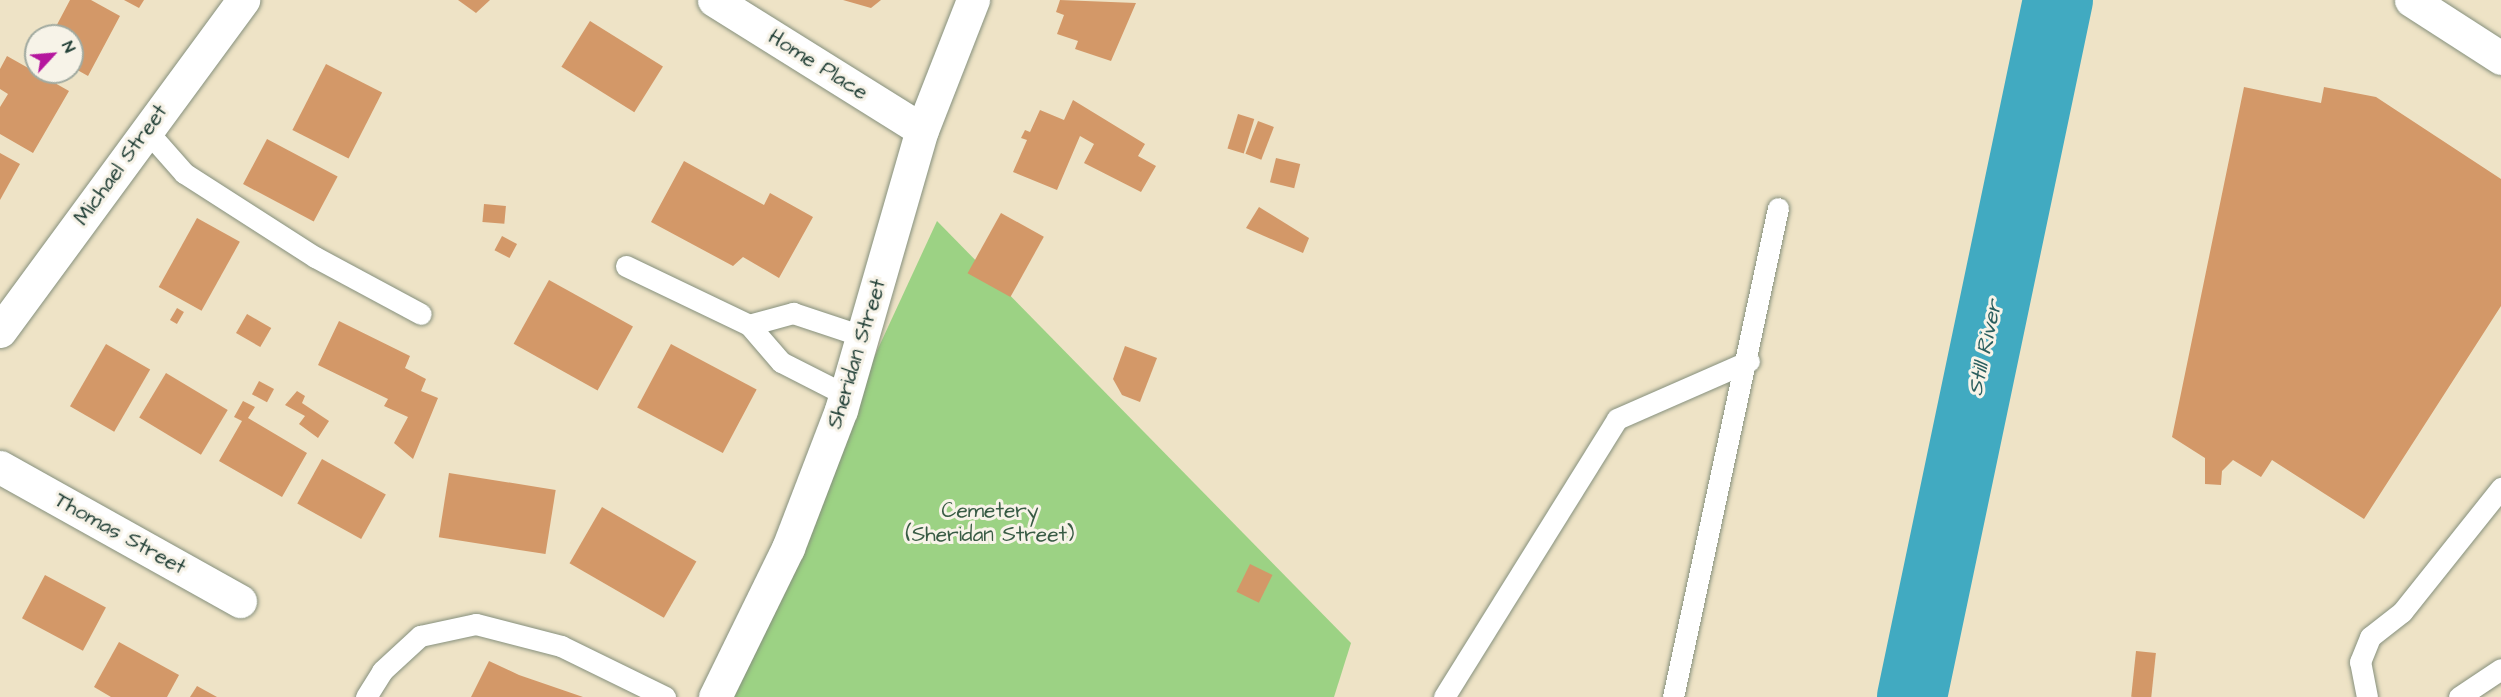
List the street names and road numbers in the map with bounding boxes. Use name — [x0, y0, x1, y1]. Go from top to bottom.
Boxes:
street label: Home Place — [764, 24, 872, 106]
street label: Michael Street — [69, 100, 173, 230]
street label: Sheridan Street — [822, 276, 892, 432]
street label: Thomas Street — [50, 488, 190, 580]

